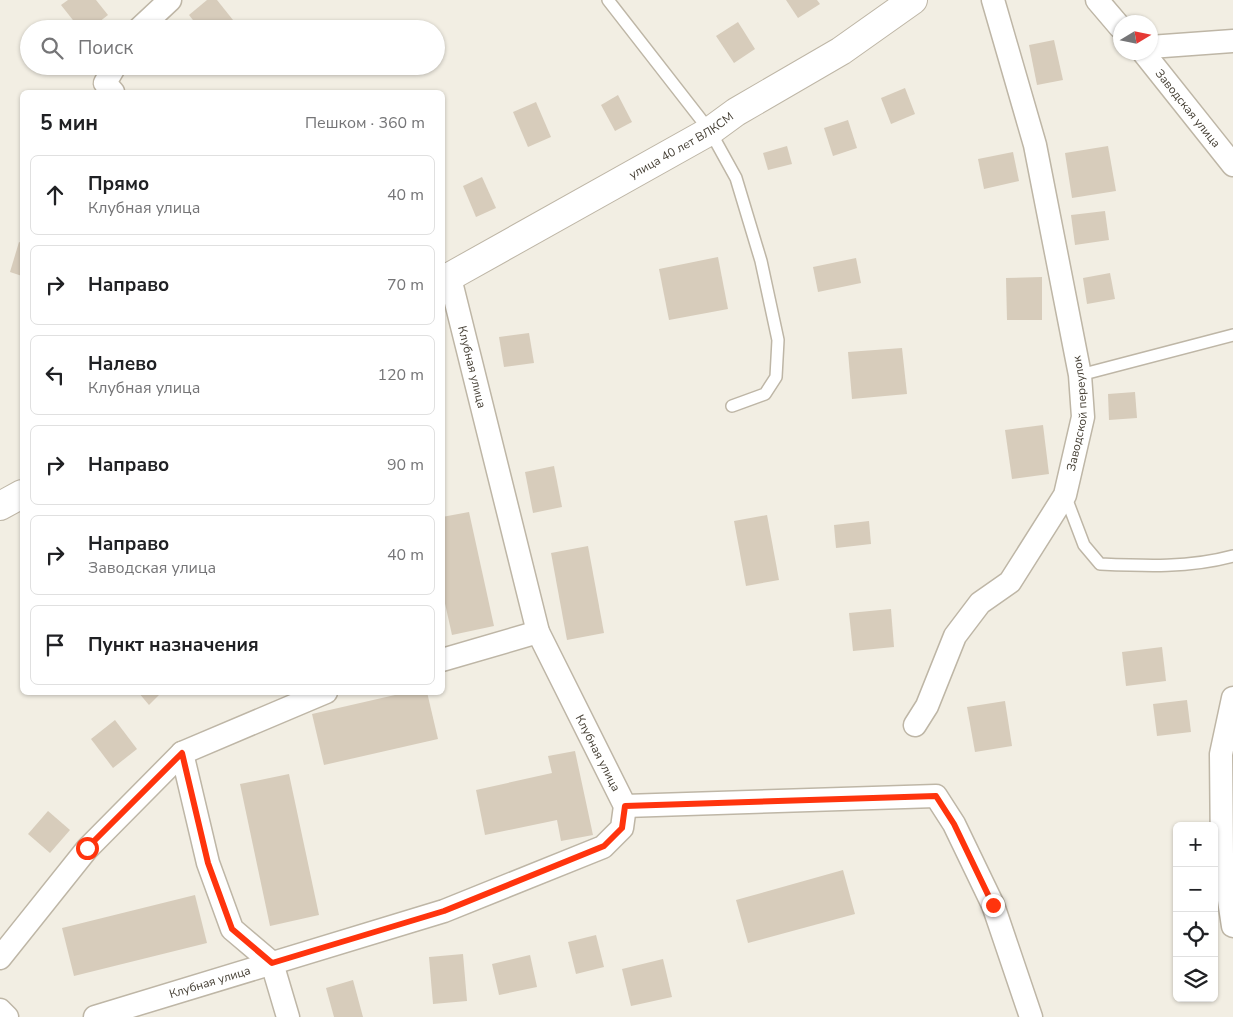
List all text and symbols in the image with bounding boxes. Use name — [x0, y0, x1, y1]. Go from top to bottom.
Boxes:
north arrow — [1113, 15, 1158, 60]
search box — [20, 20, 445, 75]
icon: search — [38, 34, 66, 62]
text: Поиск — [78, 35, 133, 61]
street label: Заводская улица — [1152, 66, 1224, 151]
street label: улица 40 лет ВЛКСМ — [626, 108, 737, 183]
text: 5 мин — [40, 109, 98, 137]
text: Пешком · 360 m — [305, 112, 425, 134]
text: Прямо — [88, 171, 149, 197]
icon: ahead — [41, 181, 69, 209]
text: 40 m — [387, 184, 424, 206]
text: Клубная улица — [88, 197, 200, 219]
icon: right — [41, 271, 69, 299]
text: Направо — [88, 272, 169, 298]
text: 70 m — [387, 274, 424, 296]
street label: Клубная улица — [454, 324, 490, 410]
text: Налево — [88, 351, 157, 377]
street label: Заводской переулок — [1063, 354, 1091, 473]
icon: left — [41, 361, 69, 389]
text: 120 m — [377, 364, 424, 386]
text: Клубная улица — [88, 377, 200, 399]
icon: right — [41, 451, 69, 479]
text: Направо — [88, 452, 169, 478]
text: 90 m — [387, 454, 424, 476]
text: Направо — [88, 531, 169, 557]
icon: right — [41, 541, 69, 569]
text: 40 m — [387, 544, 424, 566]
text: Заводская улица — [88, 557, 216, 579]
icon: arrive — [41, 631, 69, 659]
text: Пункт назначения — [88, 632, 259, 658]
street label: Клубная улица — [572, 712, 624, 794]
map controls — [1173, 822, 1218, 1002]
button: + — [1173, 822, 1218, 867]
route start — [76, 837, 99, 860]
button: − — [1173, 867, 1218, 912]
route end — [982, 894, 1005, 917]
button: locate — [1173, 912, 1218, 957]
button: layers — [1173, 957, 1218, 1002]
street label: Клубная улица — [167, 962, 252, 1002]

